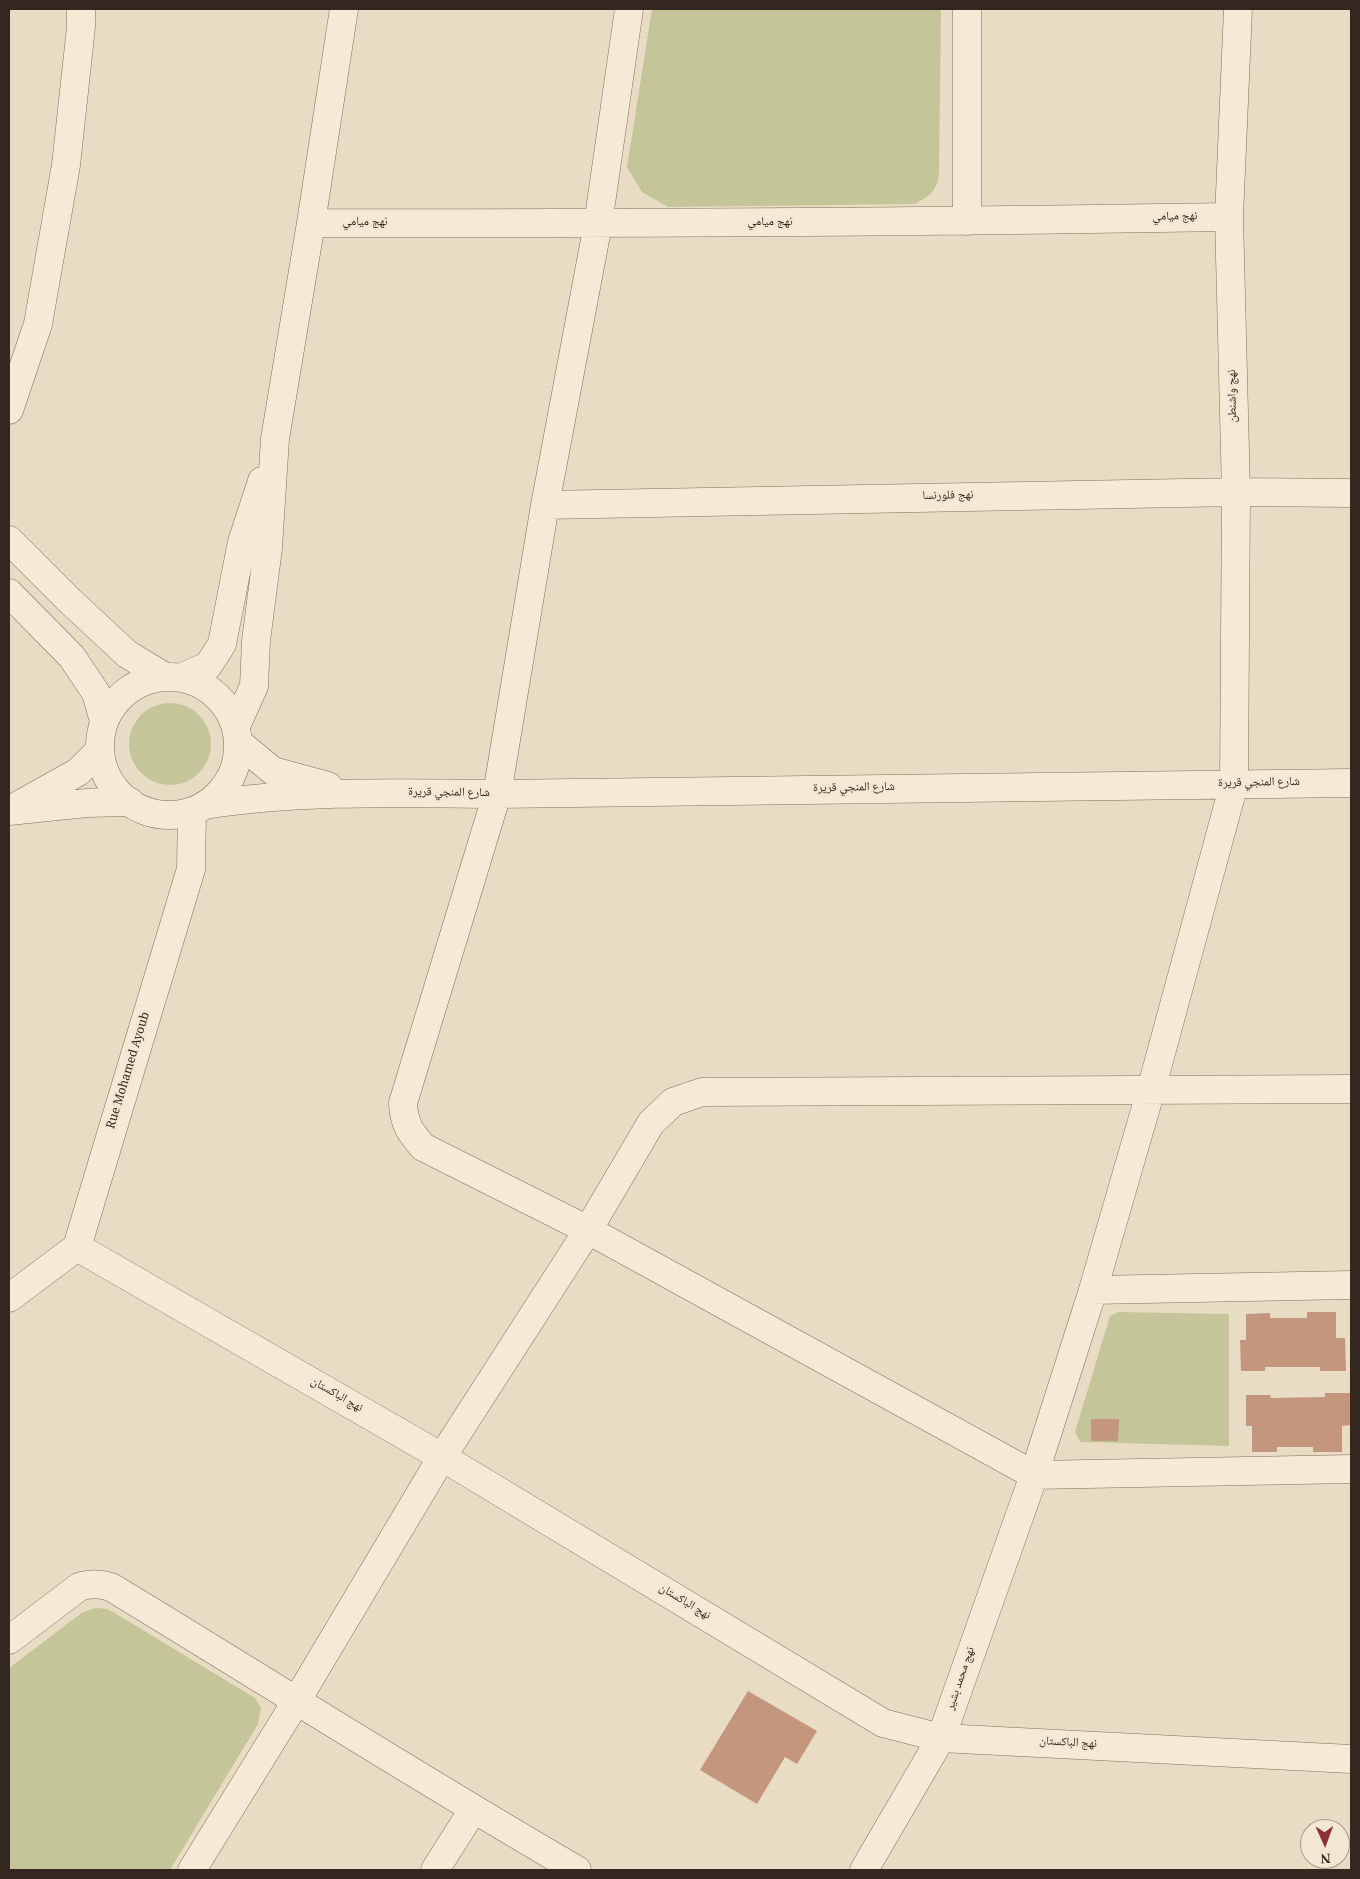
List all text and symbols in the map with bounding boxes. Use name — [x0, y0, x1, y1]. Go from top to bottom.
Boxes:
street label: نهج ميامي — [1152, 210, 1198, 226]
street label: نهج ميامي — [342, 216, 388, 230]
street label: نهج ميامي — [747, 216, 793, 230]
street label: نهج واشنطن — [1226, 369, 1242, 423]
street label: نهج فلورنسا — [922, 489, 974, 505]
street label: شارع المنجي قريرة — [1218, 776, 1300, 792]
street label: شارع المنجي قريرة — [813, 781, 895, 797]
street label: شارع المنجي قريرة — [408, 786, 490, 802]
street label: Rue Mohamed Ayoub — [105, 1011, 155, 1131]
street label: نهج الباكستان — [307, 1375, 365, 1417]
street label: نهج الباكستان — [656, 1582, 712, 1624]
street label: نهج محمد بشير — [944, 1646, 980, 1712]
street label: نهج الباكستان — [1039, 1735, 1097, 1753]
north arrow — [1300, 1819, 1350, 1869]
text: N — [1320, 1851, 1331, 1866]

